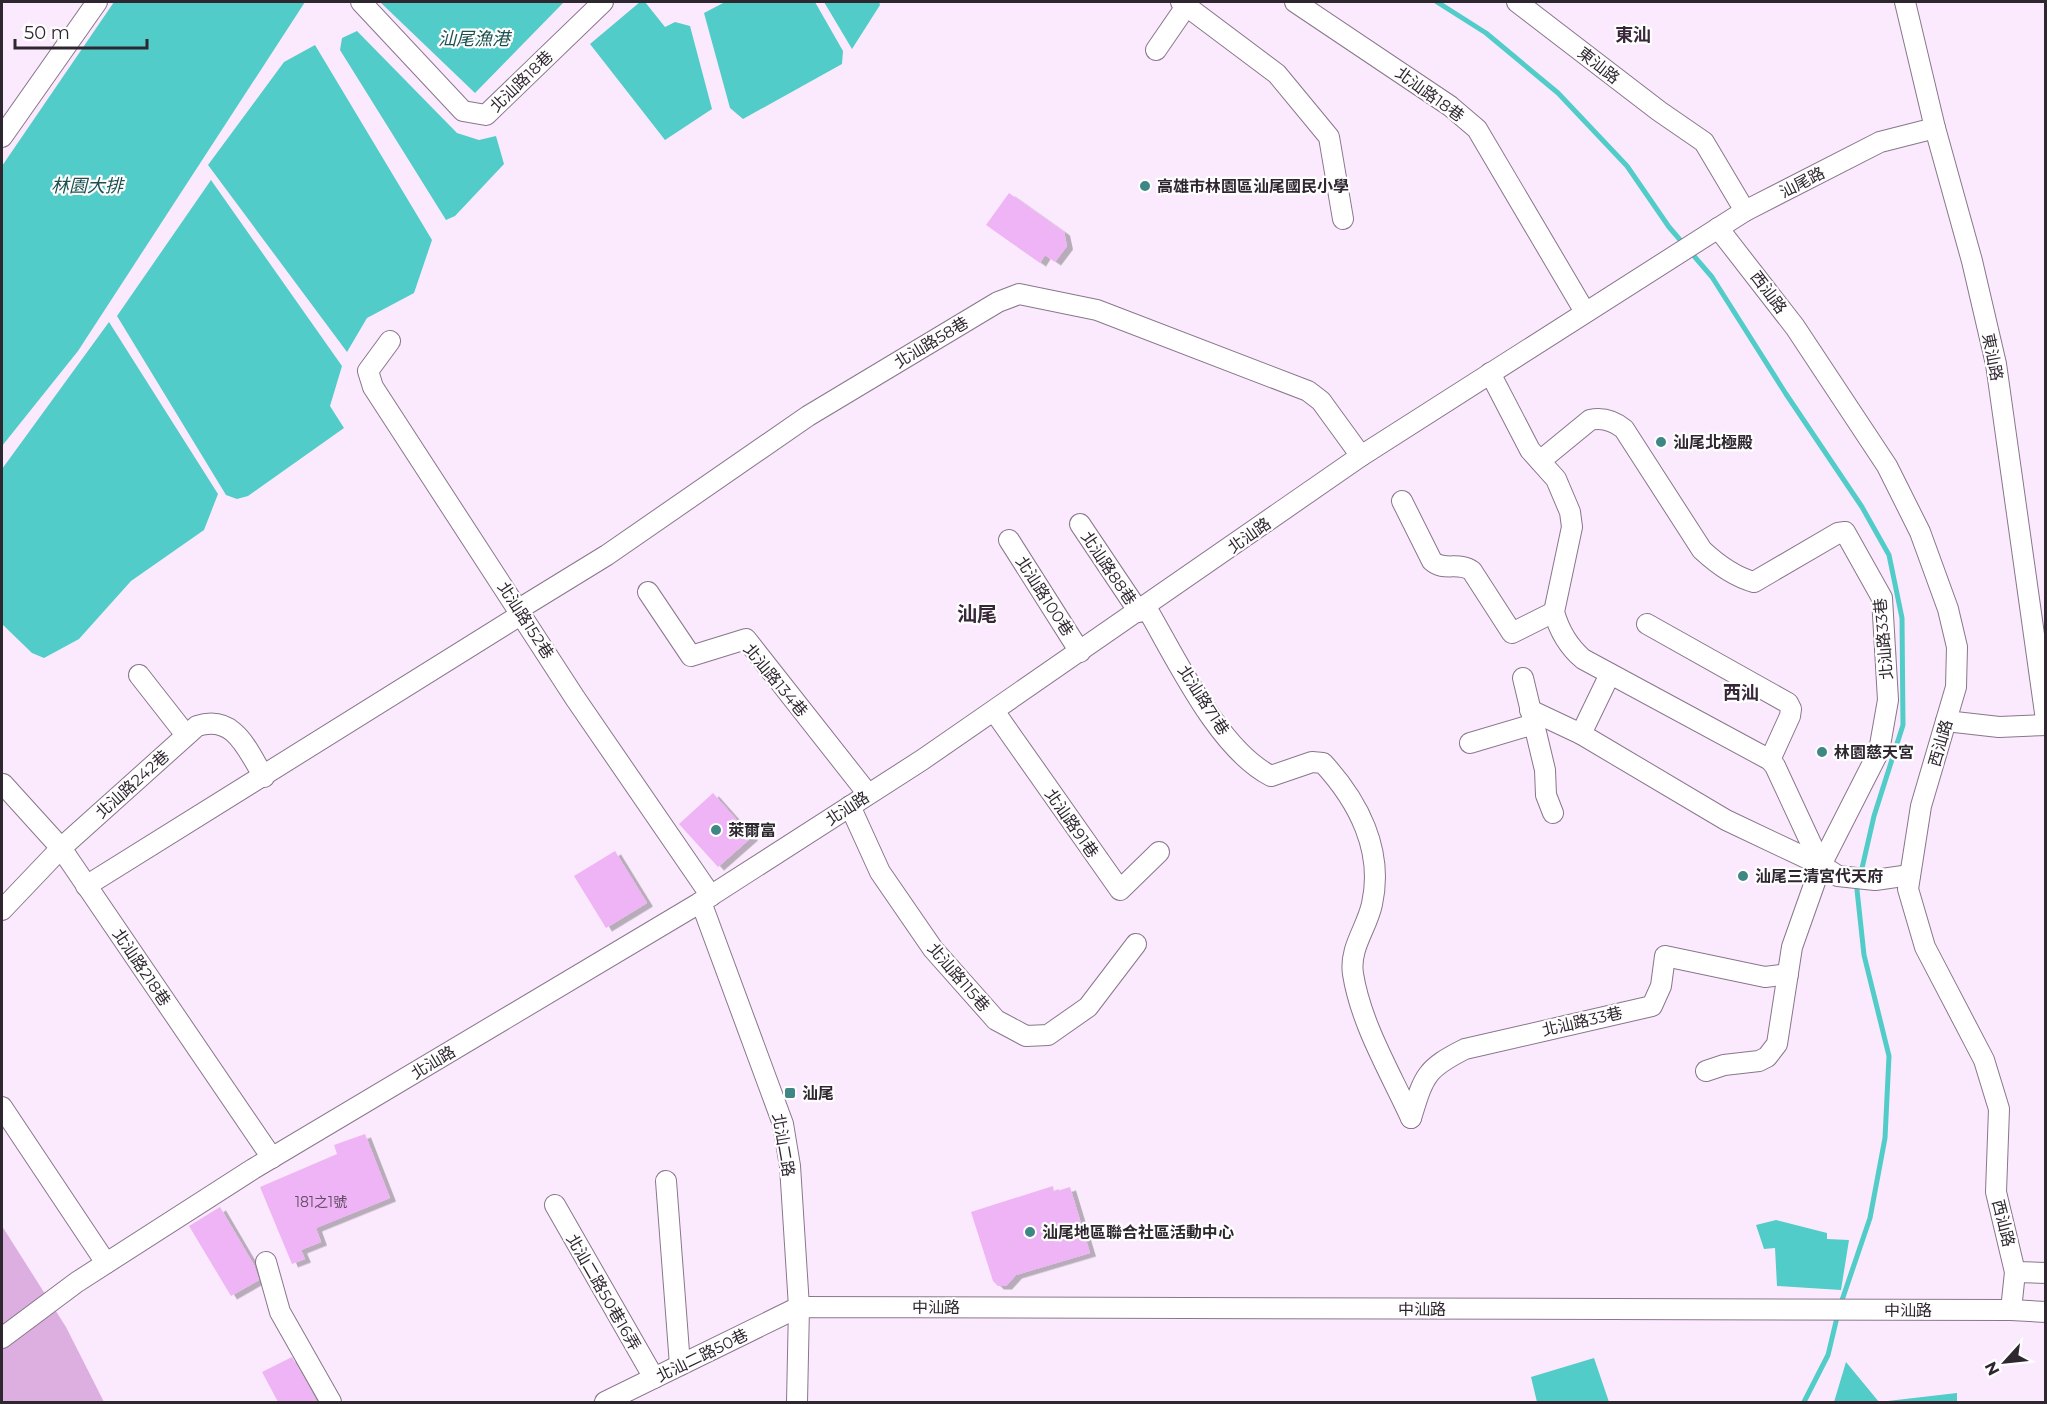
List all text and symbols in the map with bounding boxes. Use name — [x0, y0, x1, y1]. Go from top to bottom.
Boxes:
scale bar — [15, 12, 147, 50]
text: 50 m — [24, 22, 70, 44]
district label: 東汕 — [1615, 24, 1651, 46]
water label: 汕尾漁港 — [438, 28, 513, 50]
street label: 東汕路 — [1574, 43, 1623, 88]
street label: 北汕路18巷 — [486, 47, 557, 116]
street label: 北汕路18巷 — [1392, 63, 1468, 126]
street label: 汕尾路 — [1777, 163, 1828, 202]
water label: 林園大排 — [51, 175, 125, 197]
place label: 高雄市林園區汕尾國民小學 — [1157, 177, 1349, 196]
marker: 高雄市林園區汕尾國民小學 — [1138, 179, 1152, 193]
street label: 西汕路 — [1747, 267, 1791, 317]
street label: 北汕路58巷 — [891, 313, 972, 372]
street label: 東汕路 — [1979, 332, 2006, 382]
place label: 汕尾北極殿 — [1673, 433, 1753, 452]
marker: 汕尾北極殿 — [1654, 435, 1668, 449]
street label: 北汕路 — [1224, 514, 1274, 557]
street label: 北汕路88巷 — [1077, 528, 1140, 609]
street label: 北汕路100巷 — [1012, 553, 1077, 640]
street label: 北汕路152巷 — [494, 578, 557, 662]
street label: 北汕路33巷 — [1870, 597, 1897, 681]
district label: 汕尾 — [957, 602, 997, 626]
street label: 北汕路134巷 — [740, 640, 812, 721]
street label: 北汕路71巷 — [1174, 662, 1233, 739]
district label: 西汕 — [1723, 682, 1759, 704]
street label: 西汕路 — [1925, 717, 1956, 769]
place label: 林園慈天宮 — [1834, 743, 1914, 762]
marker: 林園慈天宮 — [1815, 745, 1829, 759]
street label: 北汕路242巷 — [92, 746, 173, 822]
street label: 北汕路91巷 — [1041, 785, 1102, 861]
street label: 北汕路 — [822, 787, 873, 829]
place label: 萊爾富 — [728, 821, 776, 840]
marker: 萊爾富 — [709, 823, 723, 837]
place label: 汕尾三清宮代天府 — [1755, 867, 1883, 886]
marker: 汕尾三清宮代天府 — [1736, 869, 1750, 883]
street label: 北汕路218巷 — [109, 925, 174, 1010]
street label: 北汕路115巷 — [924, 939, 994, 1015]
street label: 北汕路33巷 — [1540, 1003, 1624, 1040]
street label: 北汕路 — [408, 1042, 459, 1083]
place label: 汕尾 — [802, 1084, 834, 1103]
marker: 汕尾 — [783, 1086, 797, 1100]
street label: 北汕二路 — [769, 1112, 798, 1178]
house number: 181之1號 — [295, 1193, 347, 1211]
street label: 西汕路 — [1988, 1198, 2019, 1249]
place label: 汕尾地區聯合社區活動中心 — [1042, 1223, 1234, 1242]
marker: 汕尾地區聯合社區活動中心 — [1023, 1225, 1037, 1239]
street label: 北汕二路50巷16弄 — [563, 1231, 645, 1354]
street label: 中汕路 — [912, 1298, 960, 1317]
street label: 中汕路 — [1398, 1300, 1446, 1319]
street label: 中汕路 — [1884, 1301, 1932, 1320]
street label: 北汕二路50巷 — [653, 1325, 751, 1386]
north arrow — [1975, 1332, 2035, 1392]
text: N — [1981, 1359, 2003, 1379]

